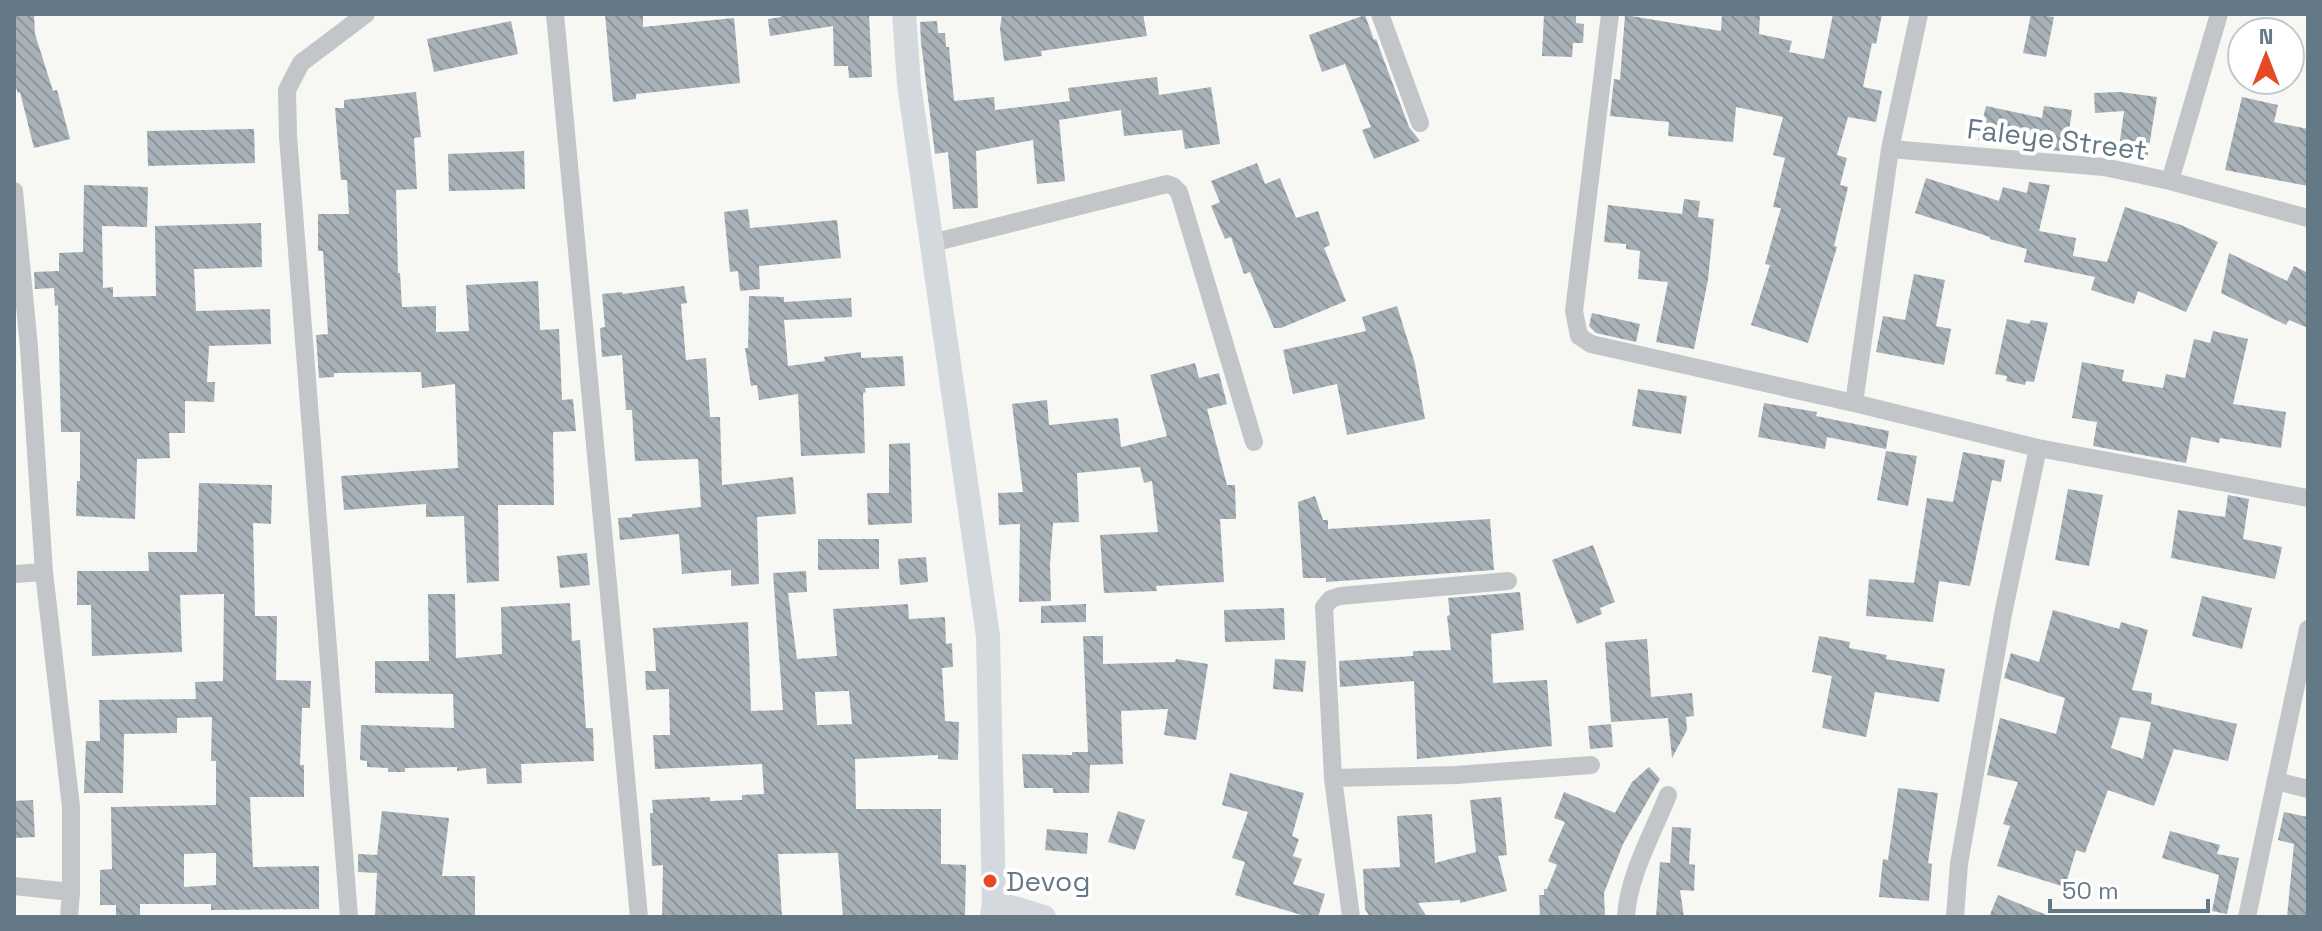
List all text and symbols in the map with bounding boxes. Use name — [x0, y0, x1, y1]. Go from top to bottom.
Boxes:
north arrow — [2226, 16, 2306, 96]
text: N — [2259, 22, 2273, 50]
street label: Faleye Street — [1965, 110, 2149, 168]
place label: Devog — [1006, 863, 1090, 899]
scale bar — [2050, 863, 2208, 913]
marker: Devog — [981, 872, 999, 890]
text: 50 m — [2062, 875, 2119, 906]

